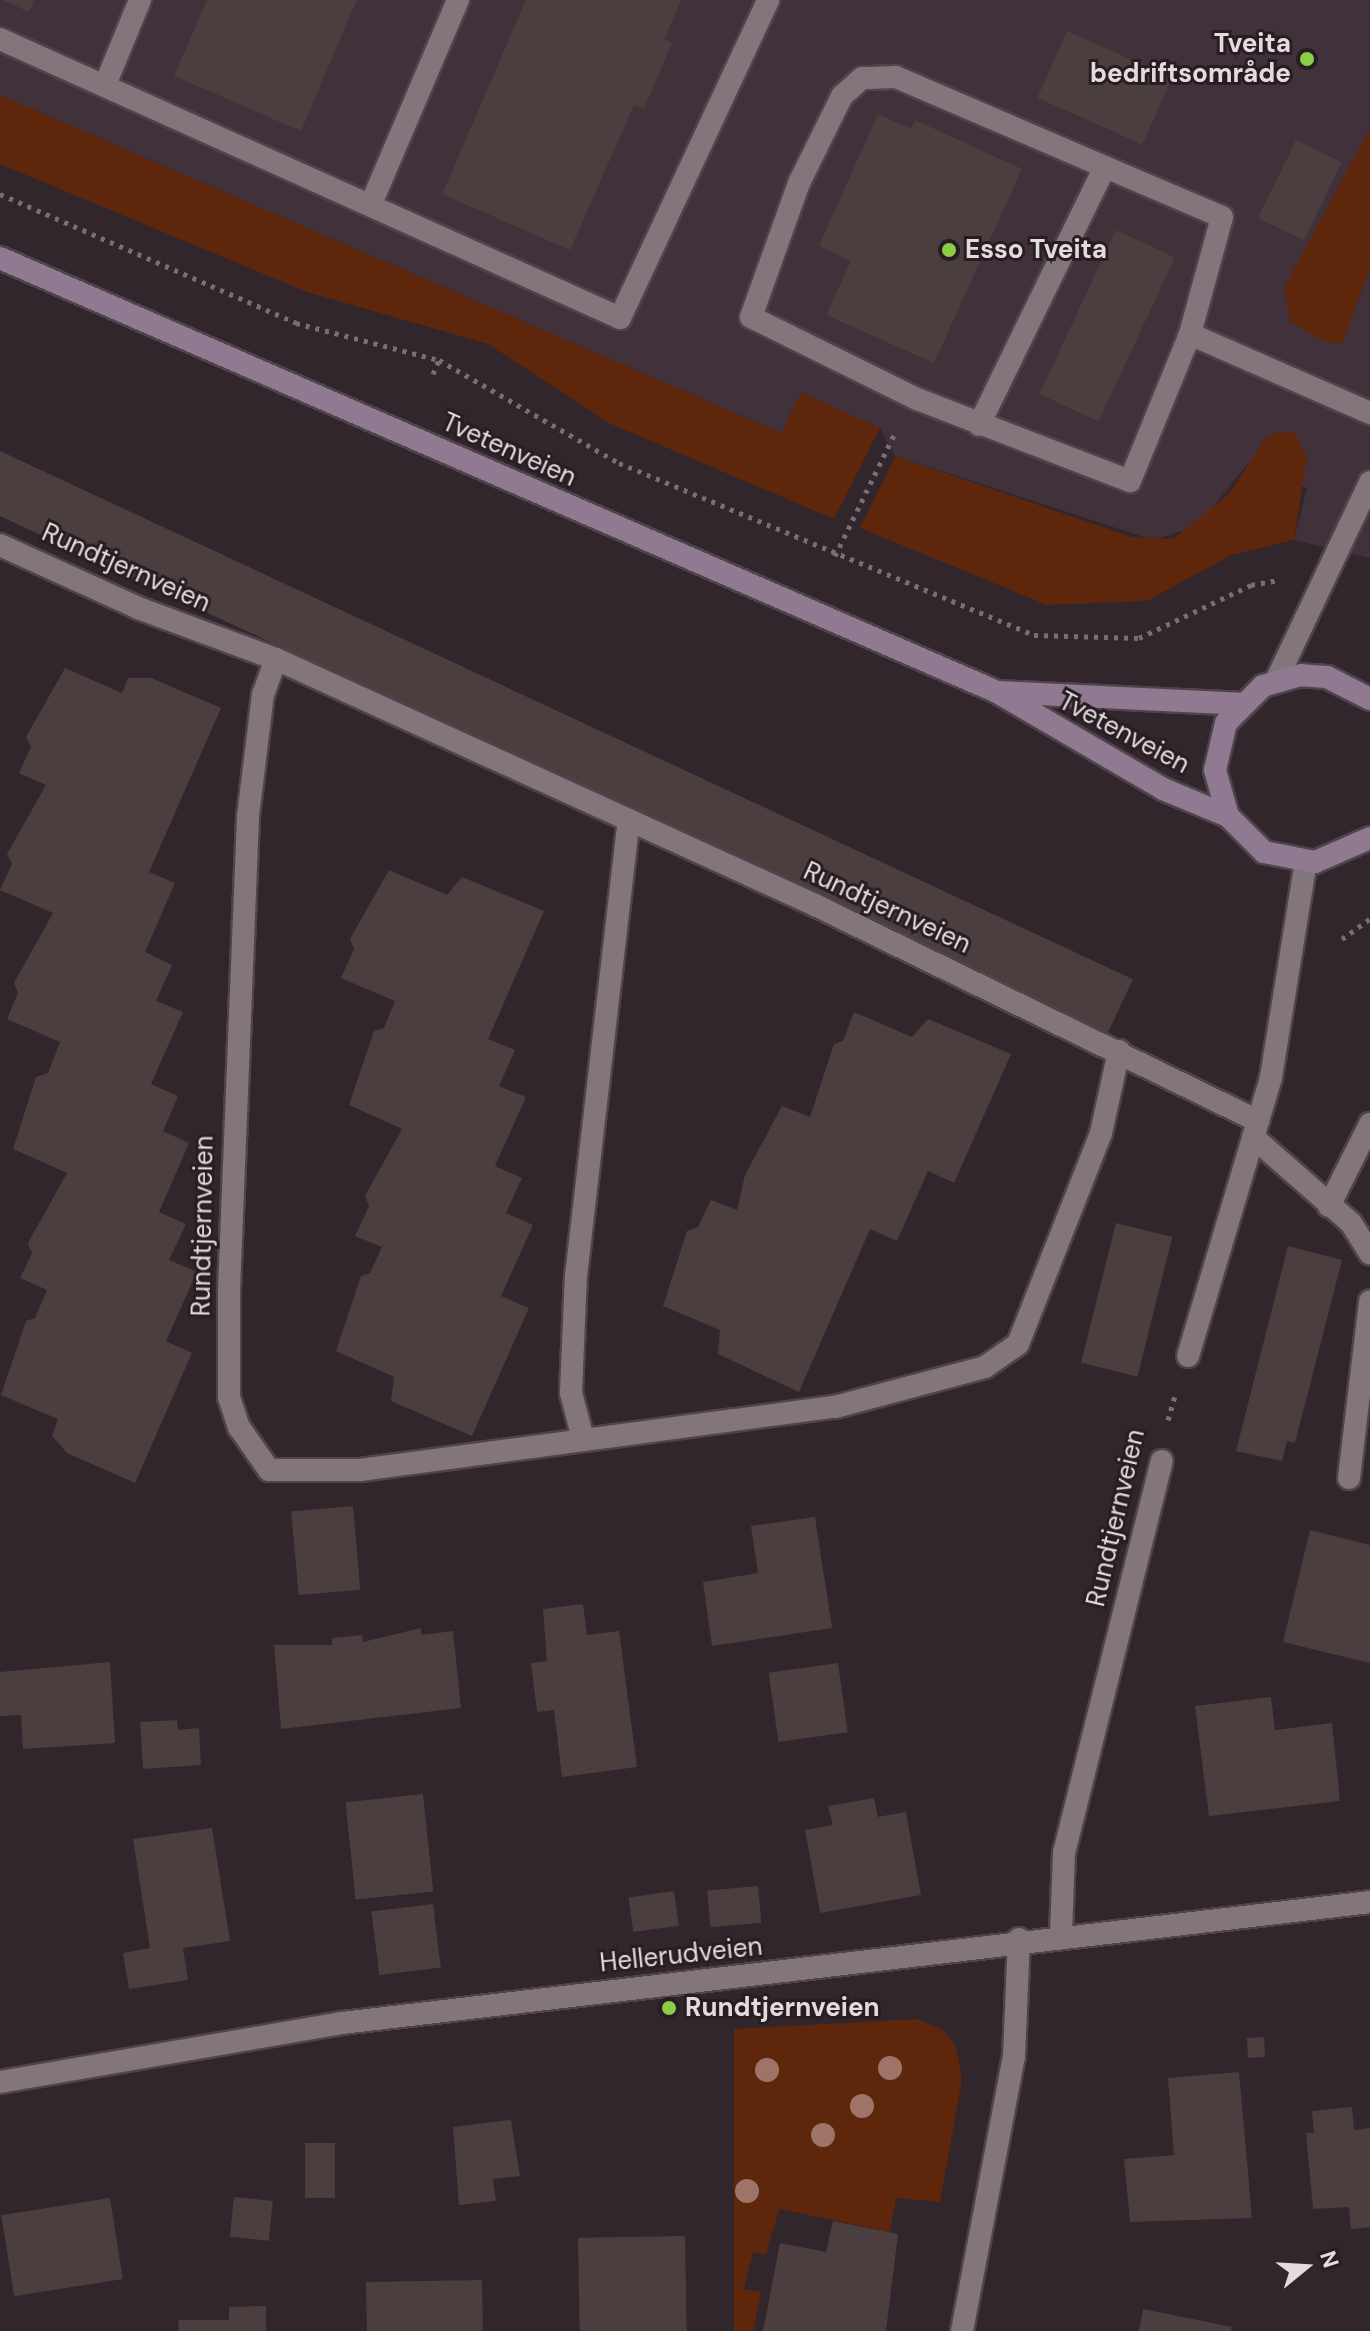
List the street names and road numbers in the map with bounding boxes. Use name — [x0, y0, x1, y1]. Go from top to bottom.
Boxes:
street label: Tvetenveien — [437, 407, 581, 493]
street label: Rundtjernveien — [37, 517, 215, 619]
street label: Tvetenveien — [1053, 686, 1195, 780]
street label: Rundtjernveien — [798, 856, 976, 960]
street label: Rundtjernveien — [186, 1135, 220, 1317]
street label: Rundtjernveien — [1080, 1426, 1152, 1610]
street label: Hellerudveien — [598, 1931, 764, 1979]

